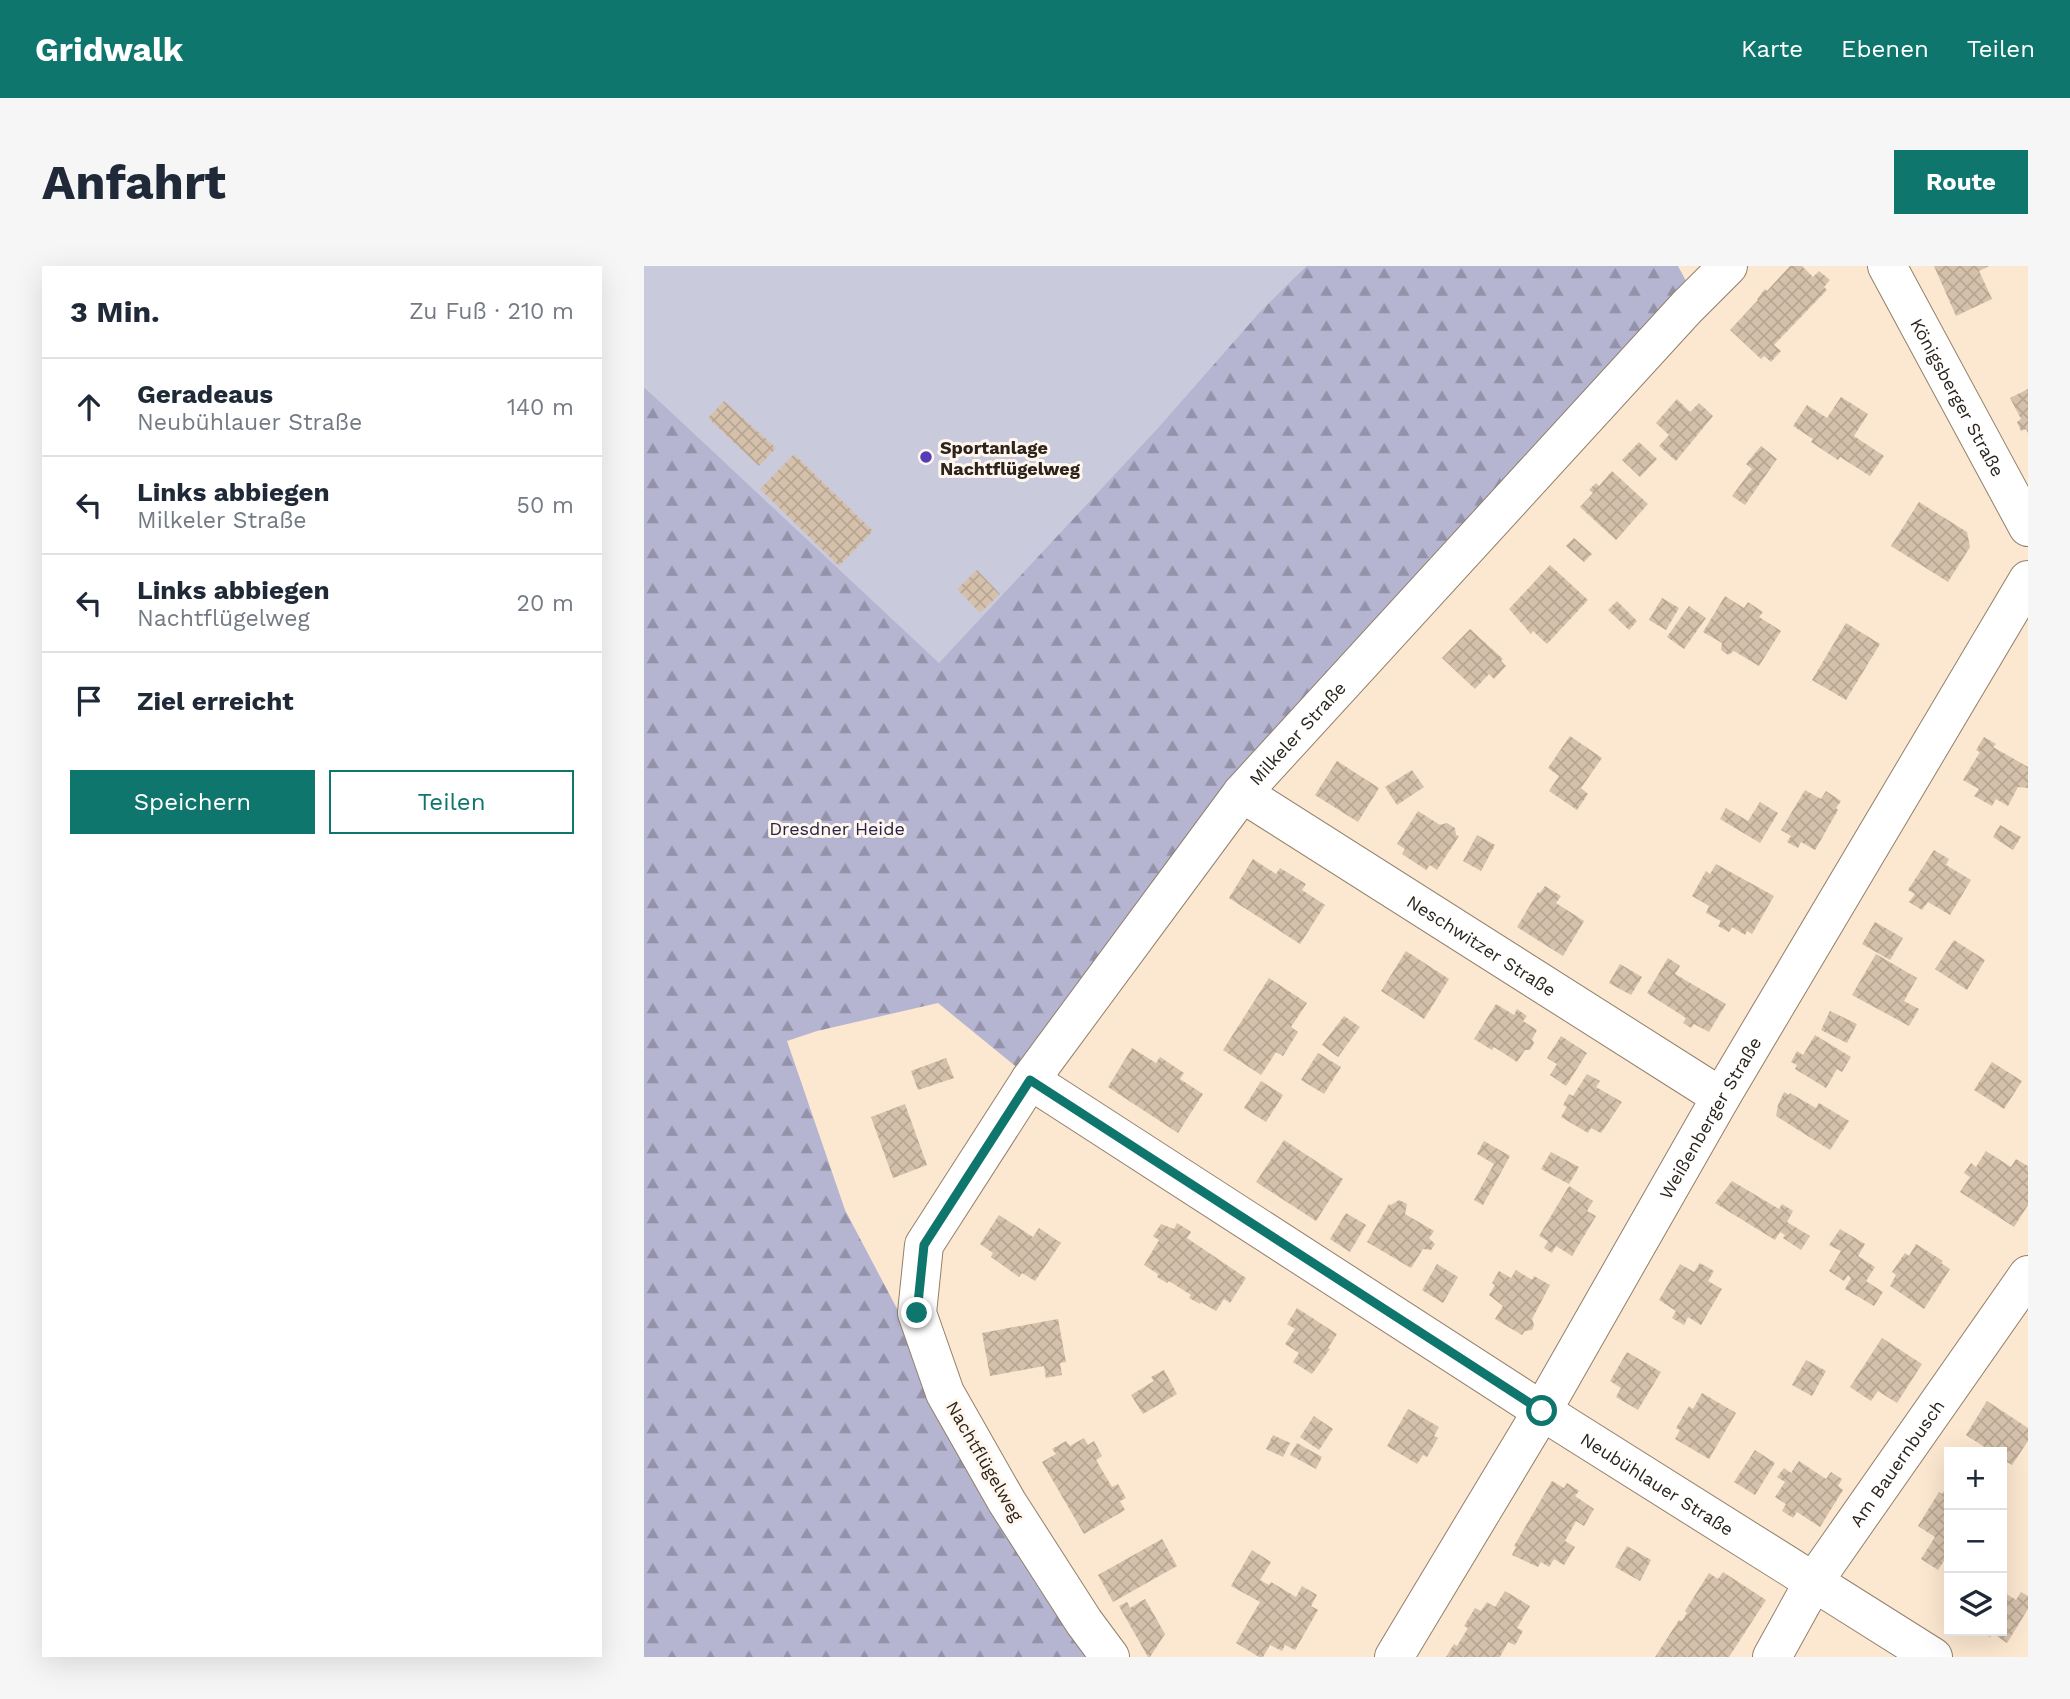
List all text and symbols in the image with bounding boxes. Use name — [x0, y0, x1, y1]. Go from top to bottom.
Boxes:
text: Gridwalk — [35, 30, 183, 69]
text: Karte — [1741, 35, 1803, 63]
text: Ebenen — [1841, 35, 1929, 63]
text: Teilen — [1967, 35, 2035, 63]
button: Route — [1894, 150, 2028, 214]
text: Anfahrt — [42, 153, 226, 211]
text: 3 Min. — [70, 294, 160, 329]
text: Zu Fuß · 210 m — [409, 298, 574, 325]
street label: Königsberger Straße — [1907, 314, 2009, 480]
text: Geradeaus — [137, 379, 273, 409]
icon: ahead — [70, 388, 108, 426]
text: 140 m — [507, 394, 574, 421]
text: Neubühlauer Straße — [137, 409, 362, 436]
place label: Sportanlage Nachtflügelweg — [940, 437, 1081, 479]
marker: Sportanlage Nachtflügelweg — [918, 449, 934, 465]
text: Links abbiegen — [137, 477, 330, 507]
icon: left — [70, 486, 108, 524]
text: 50 m — [517, 492, 574, 519]
text: Milkeler Straße — [137, 507, 307, 534]
text: Links abbiegen — [137, 575, 330, 605]
icon: left — [70, 584, 108, 622]
text: 20 m — [517, 590, 574, 617]
text: Nachtflügelweg — [137, 605, 310, 632]
street label: Milkeler Straße — [1244, 677, 1350, 789]
icon: arrive — [70, 682, 108, 720]
text: Ziel erreicht — [137, 686, 294, 716]
button: Speichern — [70, 770, 315, 834]
button: Teilen — [329, 770, 574, 834]
park label: Dresdner Heide — [769, 818, 905, 839]
street label: Neschwitzer Straße — [1403, 890, 1560, 1000]
street label: Weißenberger Straße — [1655, 1033, 1765, 1203]
route end — [901, 1297, 932, 1328]
route start — [1526, 1395, 1557, 1426]
street label: Am Bauernbusch — [1845, 1395, 1948, 1530]
street label: Nachtflügelweg — [942, 1397, 1028, 1525]
street label: Neubühlauer Straße — [1577, 1428, 1738, 1539]
map controls — [1944, 1447, 2007, 1636]
button: + — [1944, 1447, 2007, 1510]
button: − — [1944, 1510, 2007, 1573]
button: layers — [1944, 1573, 2007, 1636]

